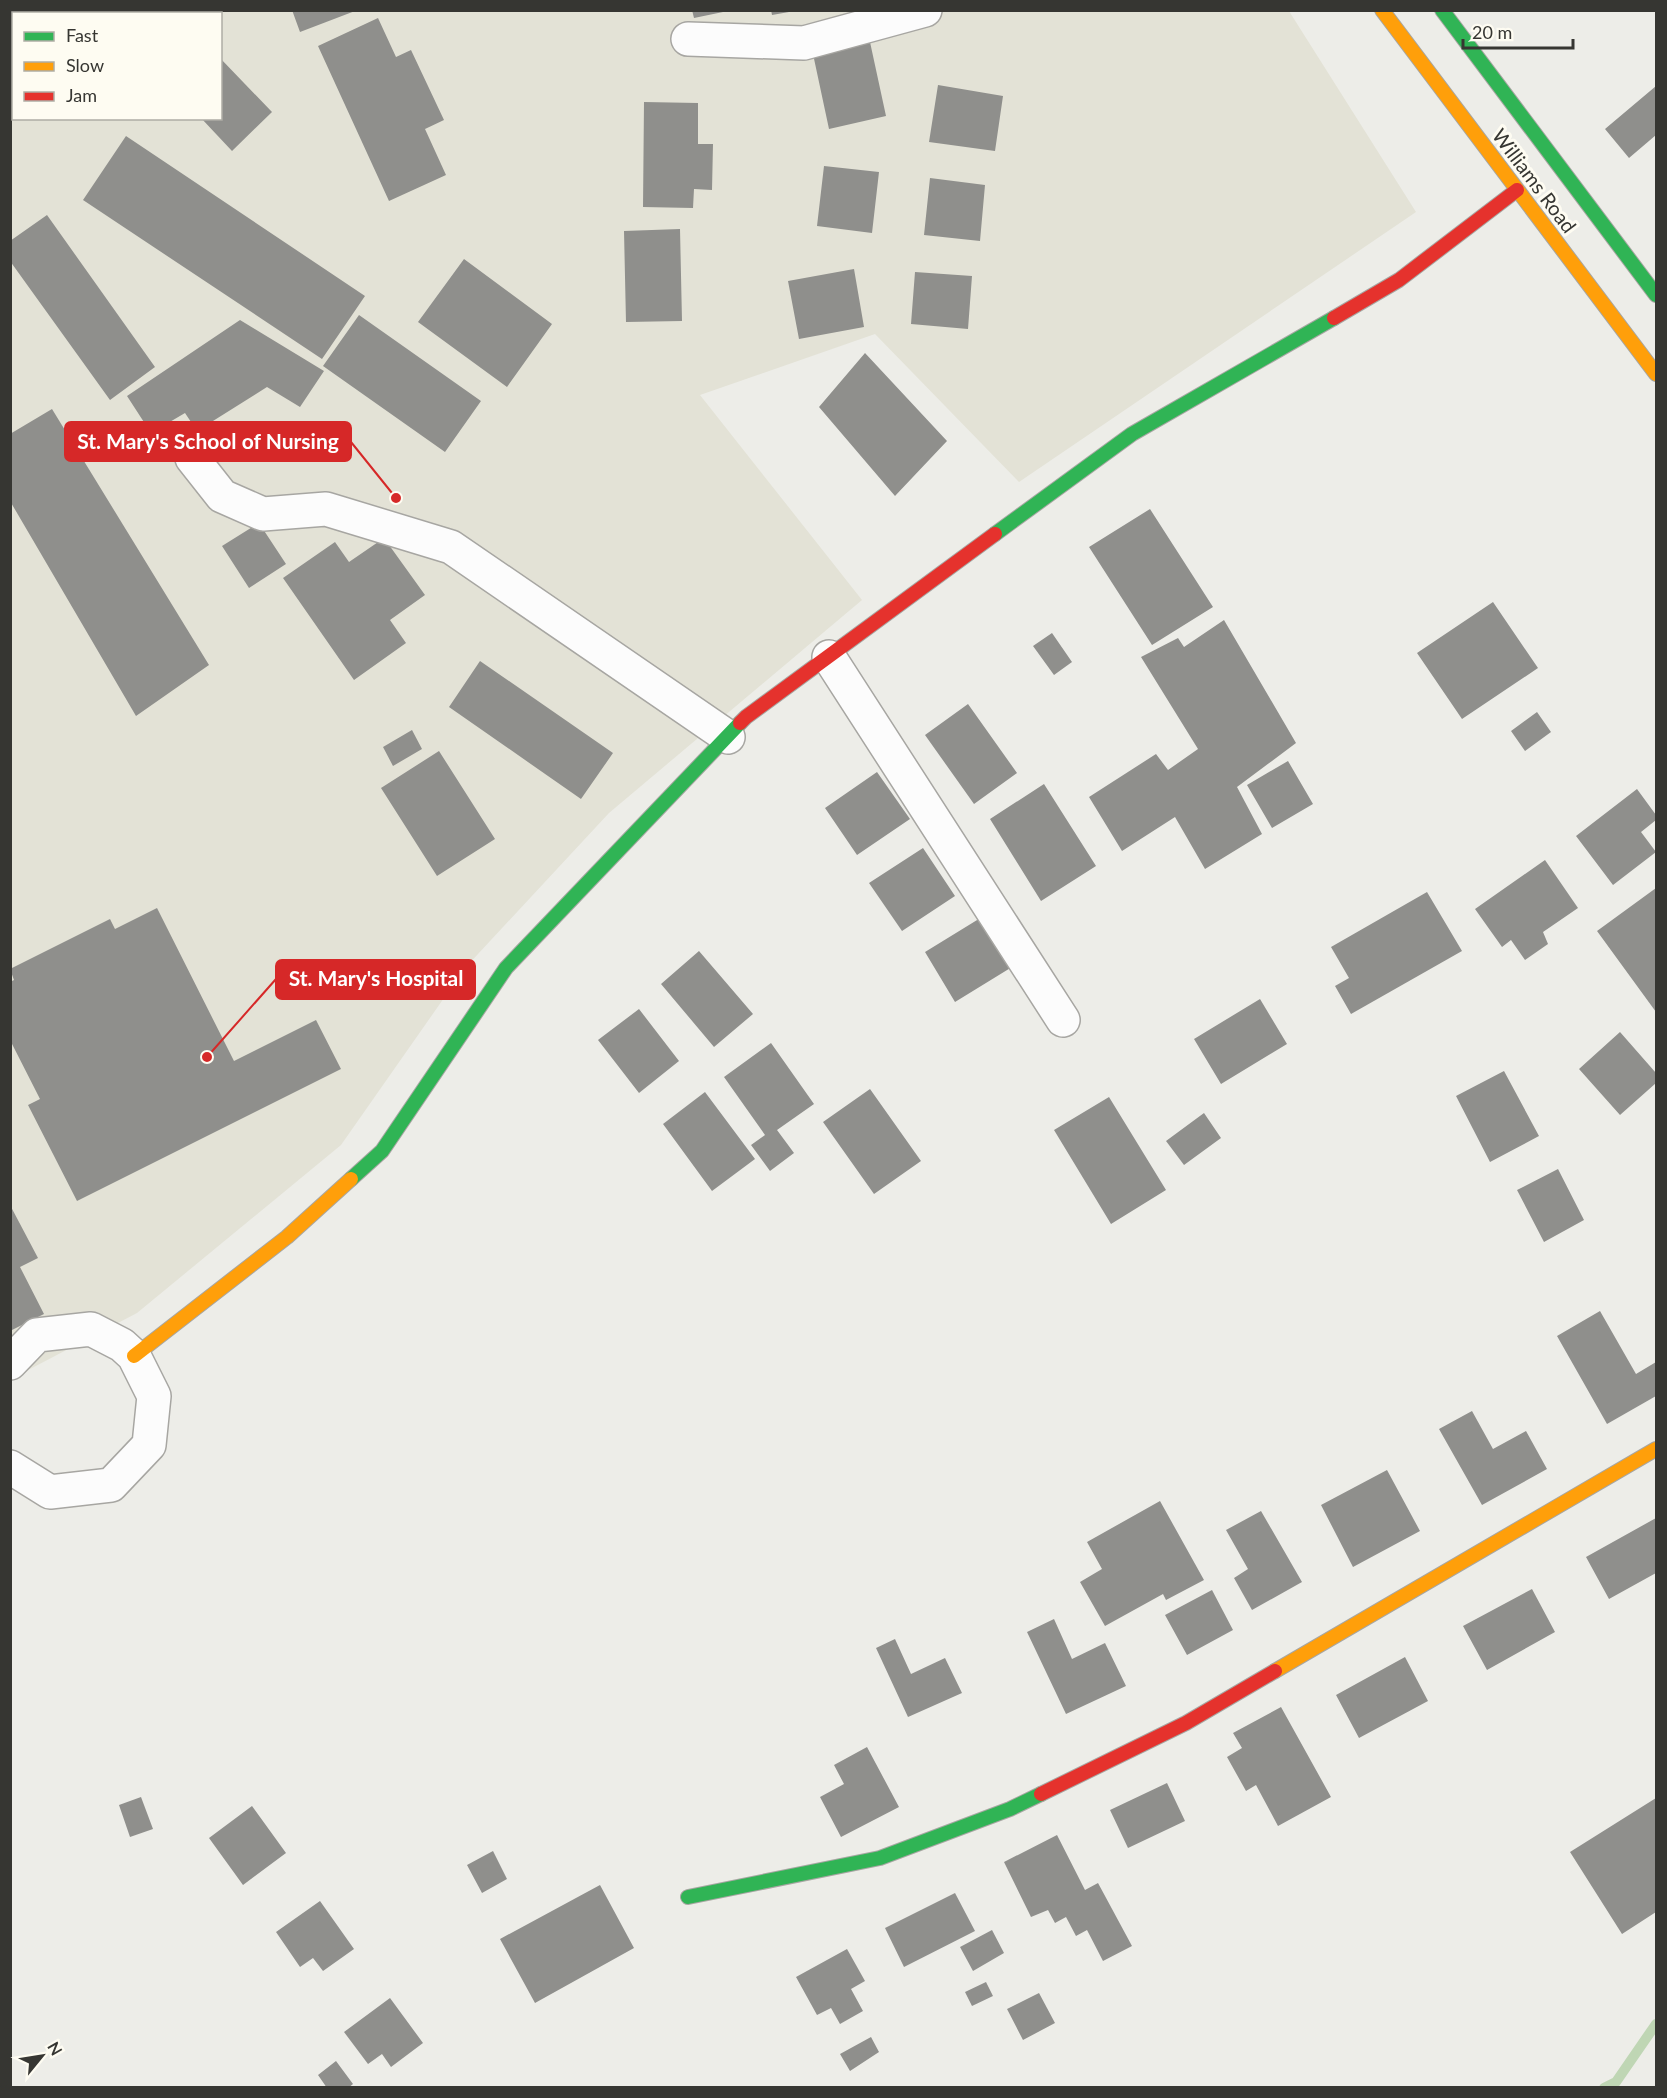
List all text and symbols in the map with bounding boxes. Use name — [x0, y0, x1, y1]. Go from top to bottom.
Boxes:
legend — [12, 12, 222, 120]
scale bar — [1463, 12, 1572, 50]
text: 20 m — [1472, 21, 1512, 43]
text: Fast — [66, 24, 99, 46]
text: Slow — [66, 54, 104, 76]
text: Jam — [66, 84, 97, 106]
street label: Williams Road — [1488, 124, 1582, 237]
callout: St. Mary's School of Nursing — [65, 422, 351, 461]
text: St. Mary's School of Nursing — [77, 428, 339, 453]
callout: St. Mary's Hospital — [276, 960, 475, 999]
text: St. Mary's Hospital — [289, 965, 463, 990]
north arrow — [12, 2026, 72, 2086]
text: N — [44, 2038, 67, 2058]

